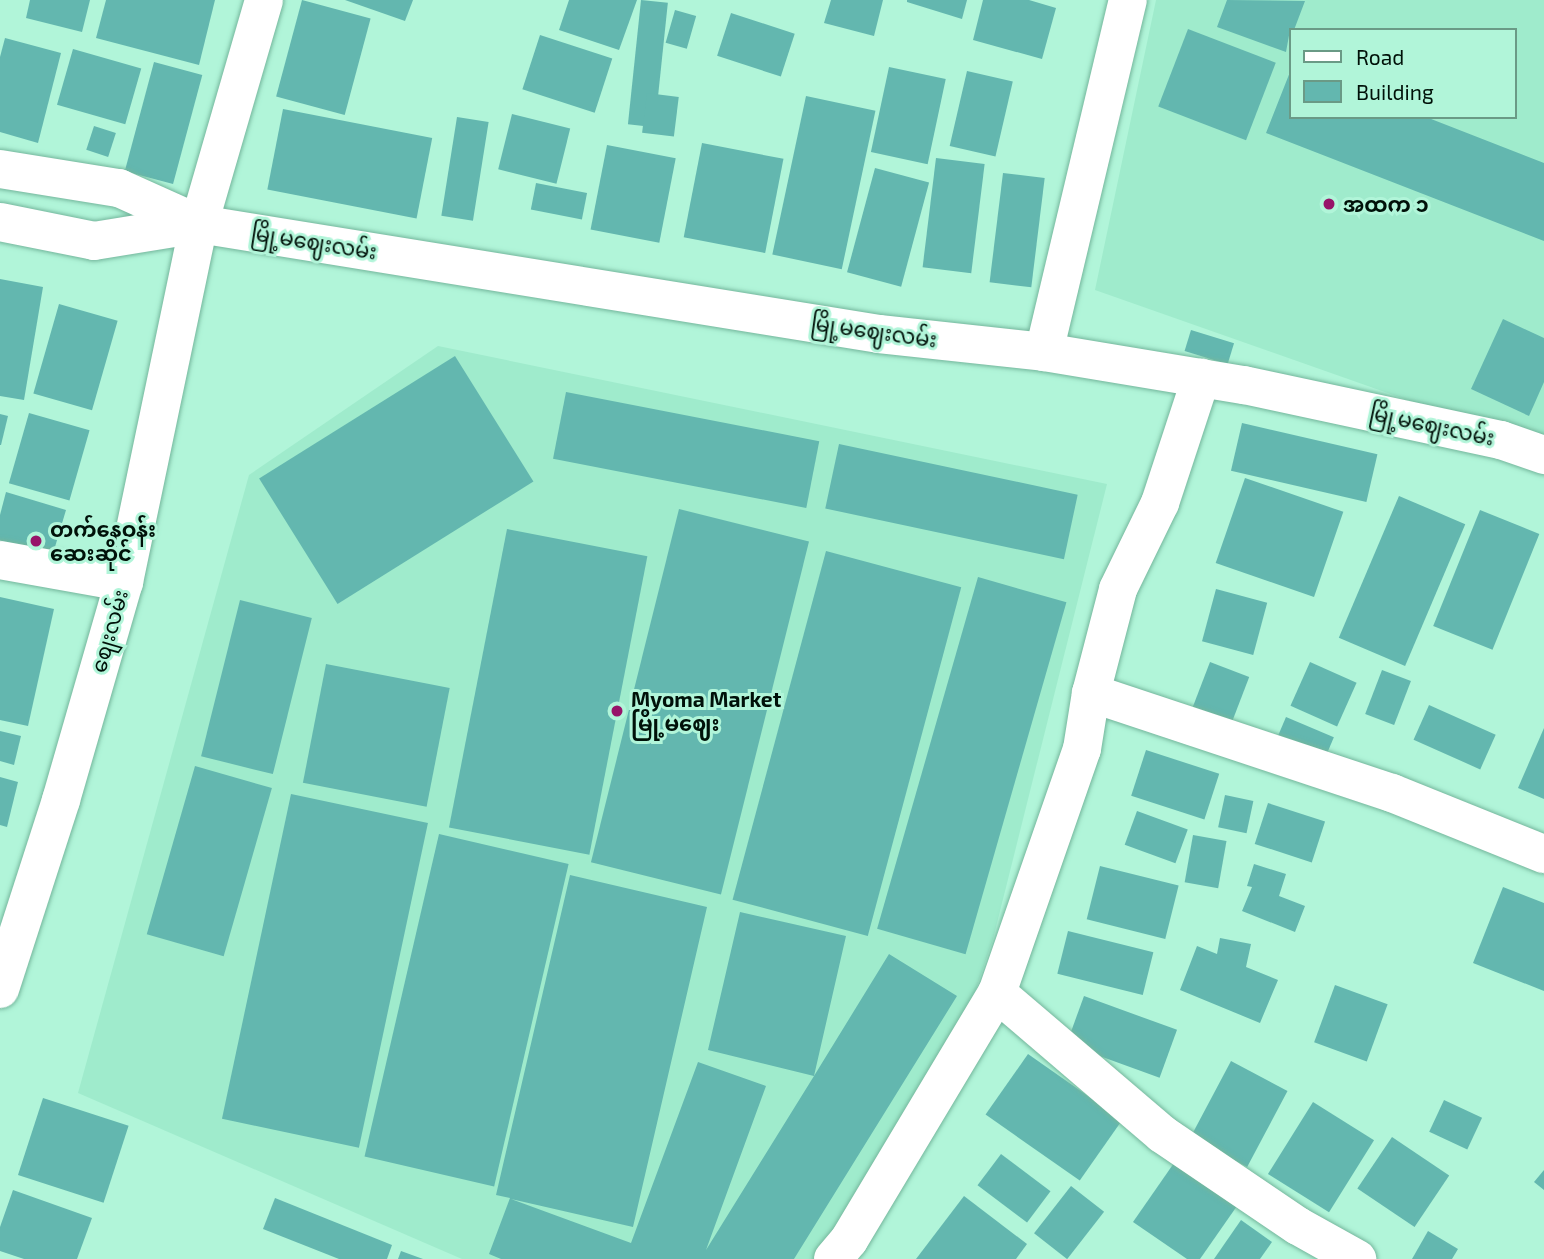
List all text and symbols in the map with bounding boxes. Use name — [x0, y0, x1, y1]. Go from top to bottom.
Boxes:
legend — [1288, 28, 1516, 119]
text: Road — [1356, 44, 1404, 69]
text: Building — [1356, 79, 1434, 104]
place label: အထက ၁ — [1343, 191, 1429, 217]
marker: အထက ၁ — [1321, 196, 1337, 212]
street label: မြို့မဈေးလမ်း — [249, 220, 379, 264]
street label: မြို့မဈေးလမ်း — [810, 310, 938, 352]
street label: မြို့မဈေးလမ်း — [1367, 400, 1497, 450]
place label: တက်နေဝန်း ဆေးဆိုင် — [50, 516, 156, 566]
marker: တက်နေဝန်း ဆေးဆိုင် — [28, 533, 44, 549]
street label: စျေးလမ်း — [85, 587, 133, 675]
place label: Myoma Market မြို့မဈေး — [631, 686, 781, 736]
marker: Myoma Market မြို့မဈေး — [609, 703, 625, 719]

